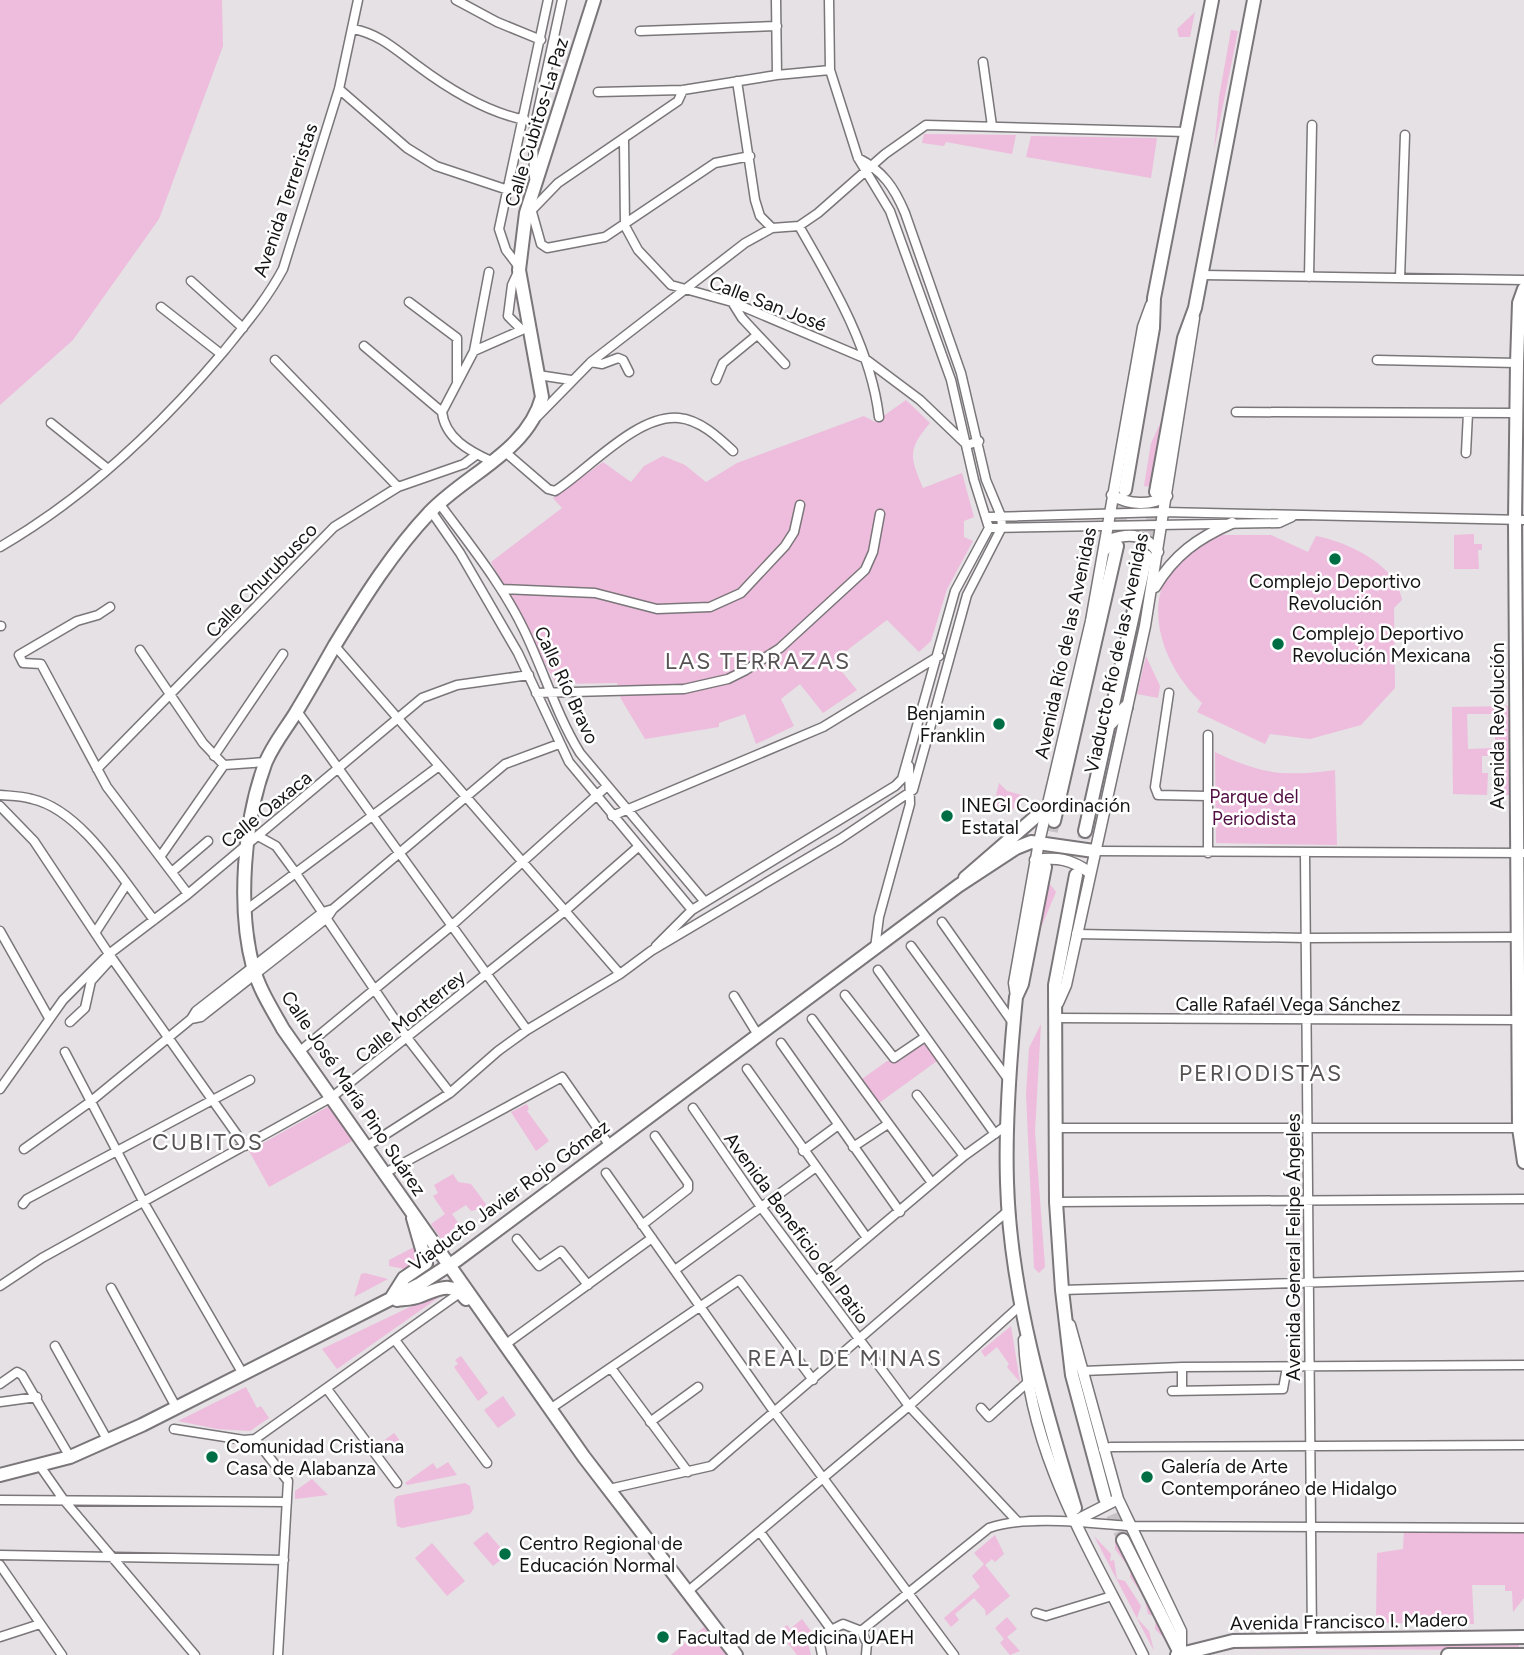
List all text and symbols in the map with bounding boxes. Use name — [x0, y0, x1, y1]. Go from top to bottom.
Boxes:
street label: Calle Cubitos-La Paz — [500, 35, 573, 210]
street label: Avenida Terreristas — [248, 120, 323, 280]
street label: Calle San José — [706, 271, 830, 336]
street label: Calle Churubusco — [201, 518, 322, 643]
street label: Avenida Río de las Avenidas — [1030, 525, 1101, 761]
street label: Viaducto Río de las Avenidas — [1080, 531, 1153, 775]
marker: Complejo Deportivo Revolución — [1327, 551, 1343, 567]
place label: Complejo Deportivo Revolución — [1249, 570, 1421, 615]
place label: Complejo Deportivo Revolución Mexicana — [1292, 622, 1471, 667]
street label: Calle Río Bravo — [529, 623, 604, 748]
marker: Complejo Deportivo Revolución Mexicana — [1270, 636, 1286, 652]
street label: Avenida Revolución — [1486, 643, 1509, 810]
district label: LAS TERRAZAS — [665, 647, 851, 675]
place label: Benjamin Franklin — [906, 702, 985, 747]
marker: Benjamin Franklin — [991, 716, 1007, 732]
street label: Calle Oaxaca — [216, 766, 316, 853]
park label: Parque del Periodista — [1209, 785, 1299, 830]
place label: INEGI Coordinación Estatal — [961, 794, 1130, 839]
marker: INEGI Coordinación Estatal — [939, 808, 955, 824]
street label: Calle Monterrey — [351, 965, 470, 1068]
street label: Calle José María Pino Suárez — [276, 986, 431, 1200]
street label: Calle Rafaél Vega Sánchez — [1175, 993, 1401, 1016]
district label: PERIODISTAS — [1179, 1059, 1343, 1087]
street label: Avenida General Felipe Ángeles — [1282, 1113, 1305, 1381]
street label: Viaducto Javier Rojo Gómez — [405, 1115, 614, 1276]
district label: CUBITOS — [152, 1128, 264, 1156]
street label: Avenida Beneficio del Patio — [719, 1128, 874, 1329]
district label: REAL DE MINAS — [747, 1344, 943, 1372]
place label: Comunidad Cristiana Casa de Alabanza — [226, 1435, 404, 1480]
marker: Comunidad Cristiana Casa de Alabanza — [204, 1449, 220, 1465]
place label: Galería de Arte Contemporáneo de Hidalgo — [1161, 1455, 1397, 1500]
marker: Galería de Arte Contemporáneo de Hidalgo — [1139, 1469, 1155, 1485]
place label: Centro Regional de Educación Normal — [519, 1532, 683, 1577]
marker: Centro Regional de Educación Normal — [497, 1546, 513, 1562]
street label: Avenida Francisco I. Madero — [1230, 1608, 1468, 1635]
place label: Facultad de Medicina UAEH — [677, 1626, 914, 1649]
marker: Facultad de Medicina UAEH — [655, 1629, 671, 1645]

